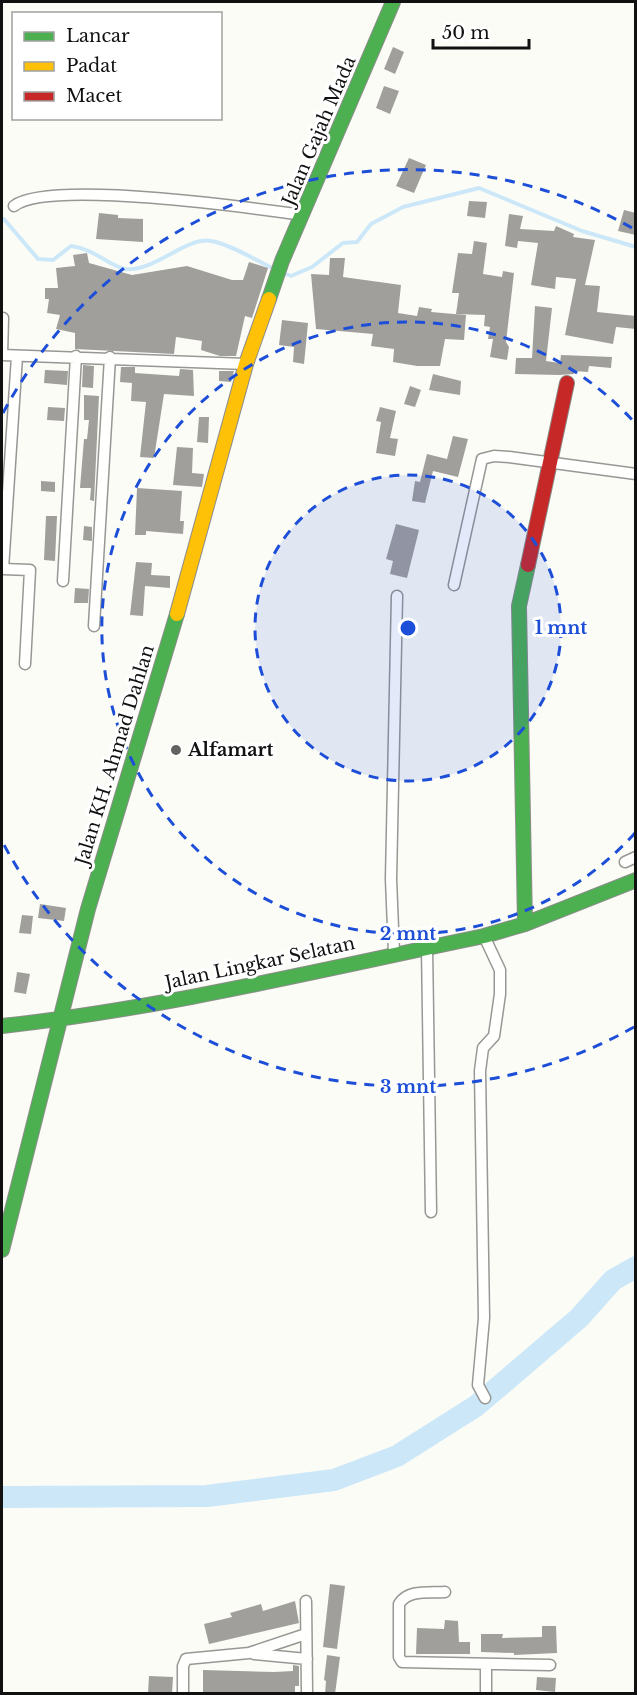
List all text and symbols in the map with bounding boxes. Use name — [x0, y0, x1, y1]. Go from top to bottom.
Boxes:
legend — [12, 12, 222, 120]
scale bar — [433, 12, 529, 50]
text: 50 m — [442, 22, 490, 44]
text: Lancar — [66, 25, 130, 47]
street label: Jalan Gajah Mada — [277, 53, 360, 211]
text: Padat — [66, 55, 117, 77]
text: Macet — [66, 85, 123, 107]
text: 1 mnt — [535, 617, 587, 639]
centre of rings — [398, 618, 418, 638]
street label: Jalan KH. Ahmad Dahlan — [70, 642, 159, 870]
place label: Alfamart — [187, 739, 273, 761]
marker: Alfamart — [169, 743, 183, 757]
text: 2 mnt — [380, 923, 436, 945]
street label: Jalan Lingkar Selatan — [161, 932, 357, 994]
text: 3 mnt — [380, 1076, 436, 1098]

